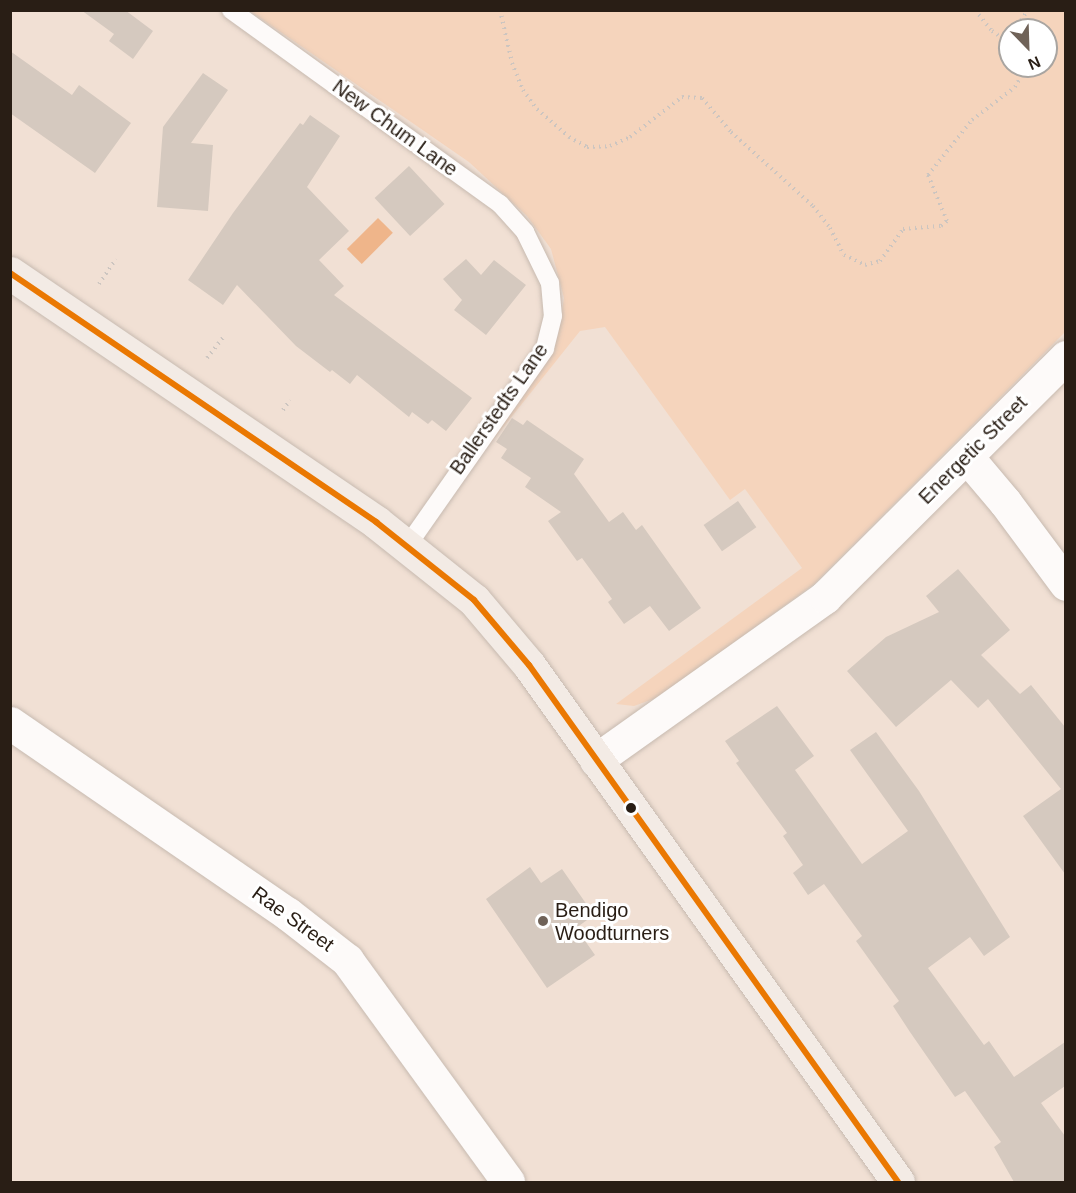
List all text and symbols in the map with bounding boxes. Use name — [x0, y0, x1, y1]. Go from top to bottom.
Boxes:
north arrow — [998, 18, 1058, 78]
text: N — [1026, 53, 1043, 73]
street label: New Chum Lane — [328, 75, 462, 181]
street label: Ballerstedts Lane — [445, 339, 553, 479]
street label: Energetic Street — [914, 391, 1032, 509]
unlabelled marker — [625, 802, 637, 814]
street label: Rae Street — [247, 881, 339, 957]
place label: Bendigo Woodturners — [555, 898, 669, 945]
marker: Bendigo Woodturners — [536, 914, 550, 928]

